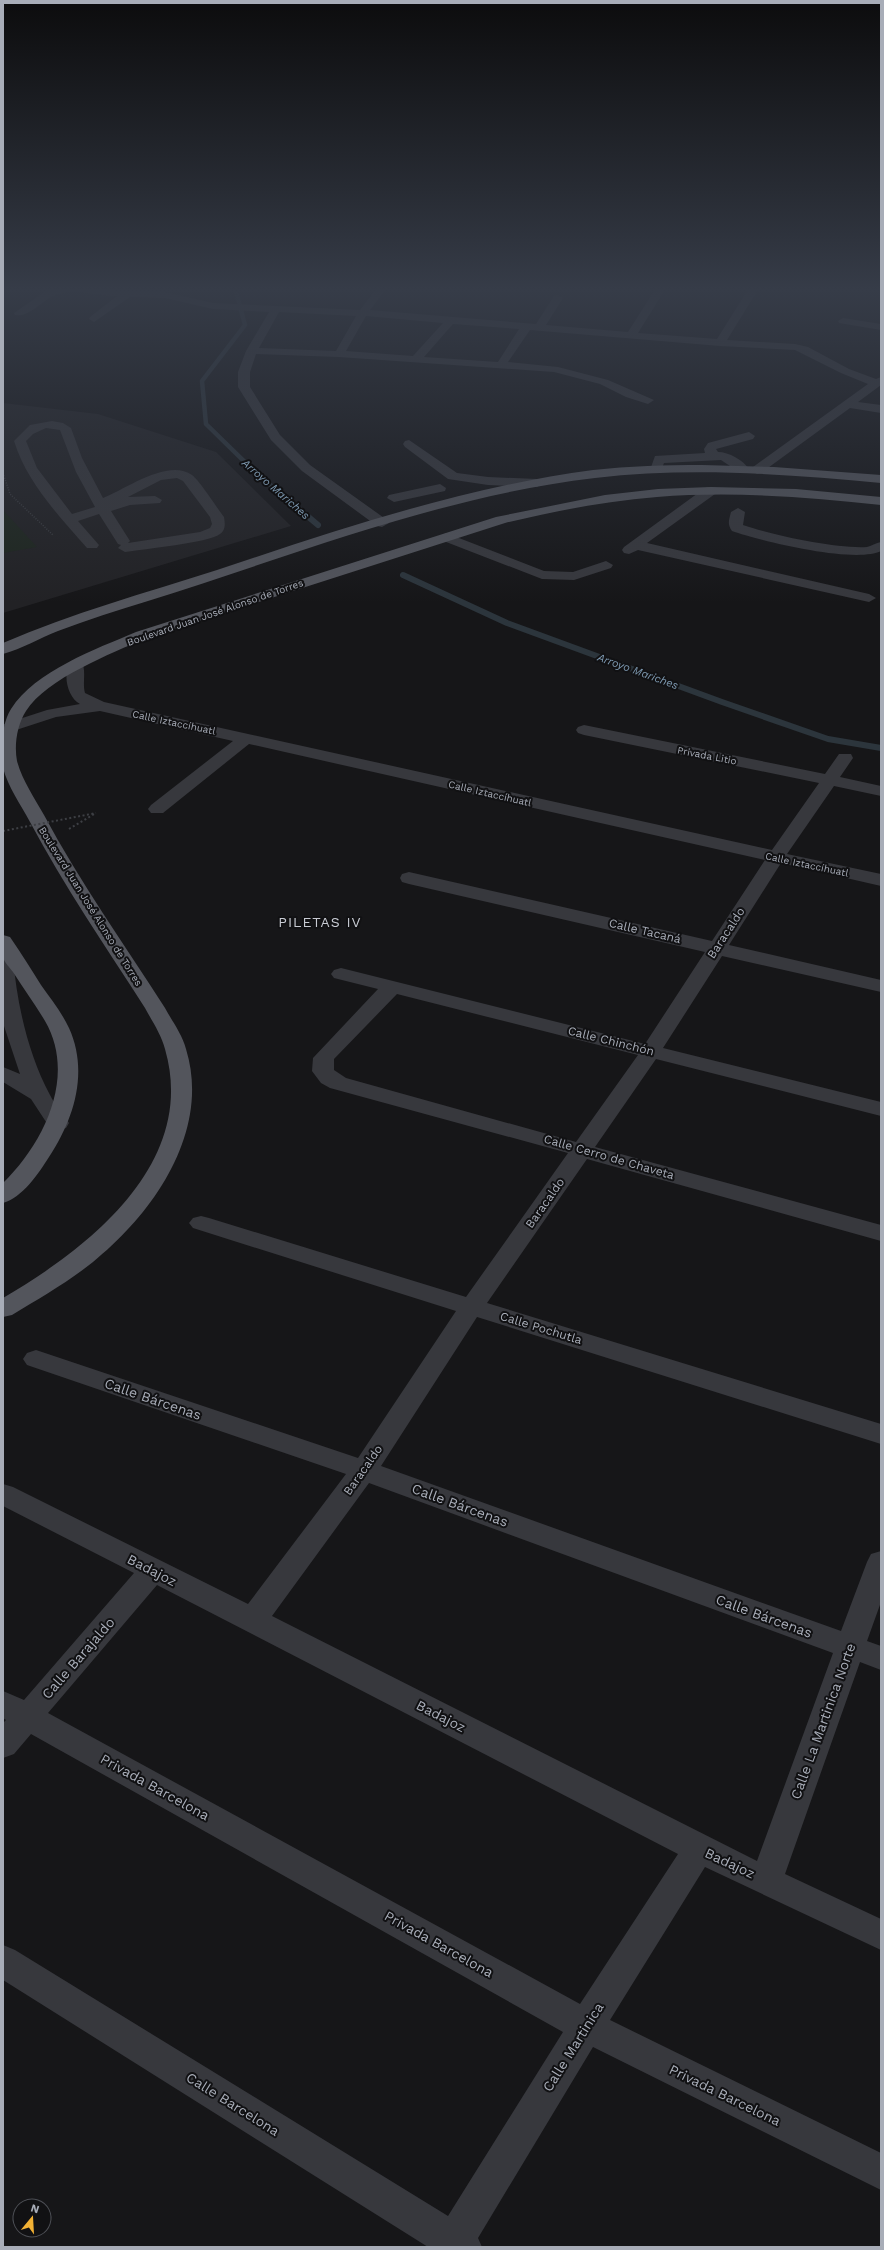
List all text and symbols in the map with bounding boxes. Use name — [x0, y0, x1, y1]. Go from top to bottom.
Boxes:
water label: Arroyo Mariches — [239, 456, 312, 522]
street label: Boulevard Juan José Alonso de Torres — [126, 577, 305, 648]
water label: Arroyo Mariches — [595, 650, 680, 692]
street label: Calle Iztaccíhuatl — [131, 708, 217, 737]
street label: Privada Litio — [676, 744, 737, 767]
street label: Calle Iztaccíhuatl — [447, 779, 532, 808]
street label: Boulevard Juan José Alonso de Torres — [37, 825, 144, 988]
street label: Calle Iztaccíhuatl — [764, 850, 850, 879]
street label: Baracaldo — [704, 905, 748, 961]
district label: PILETAS IV — [278, 914, 362, 930]
street label: Calle Tacaná — [608, 916, 683, 946]
street label: Calle Chinchón — [566, 1024, 656, 1058]
street label: Calle Cerro de Chaveta — [542, 1132, 676, 1182]
street label: Baracaldo — [523, 1175, 567, 1231]
street label: Calle Pochutla — [498, 1309, 584, 1347]
street label: Calle Bárcenas — [102, 1375, 204, 1423]
street label: Baracaldo — [341, 1442, 385, 1498]
street label: Calle Bárcenas — [410, 1480, 510, 1530]
street label: Badajoz — [125, 1551, 179, 1589]
street label: Calle Bárcenas — [714, 1591, 814, 1641]
street label: Calle Barajaldo — [38, 1614, 118, 1702]
street label: Calle La Martinica Norte — [787, 1641, 859, 1801]
street label: Badajoz — [414, 1697, 468, 1735]
street label: Privada Barcelona — [98, 1750, 212, 1824]
street label: Badajoz — [702, 1844, 758, 1882]
street label: Privada Barcelona — [382, 1907, 496, 1981]
street label: Calle Martinica — [539, 2000, 607, 2094]
street label: Privada Barcelona — [667, 2061, 783, 2129]
street label: Calle Barcelona — [184, 2069, 283, 2139]
north arrow — [12, 2198, 52, 2238]
text: N — [29, 2202, 41, 2216]

